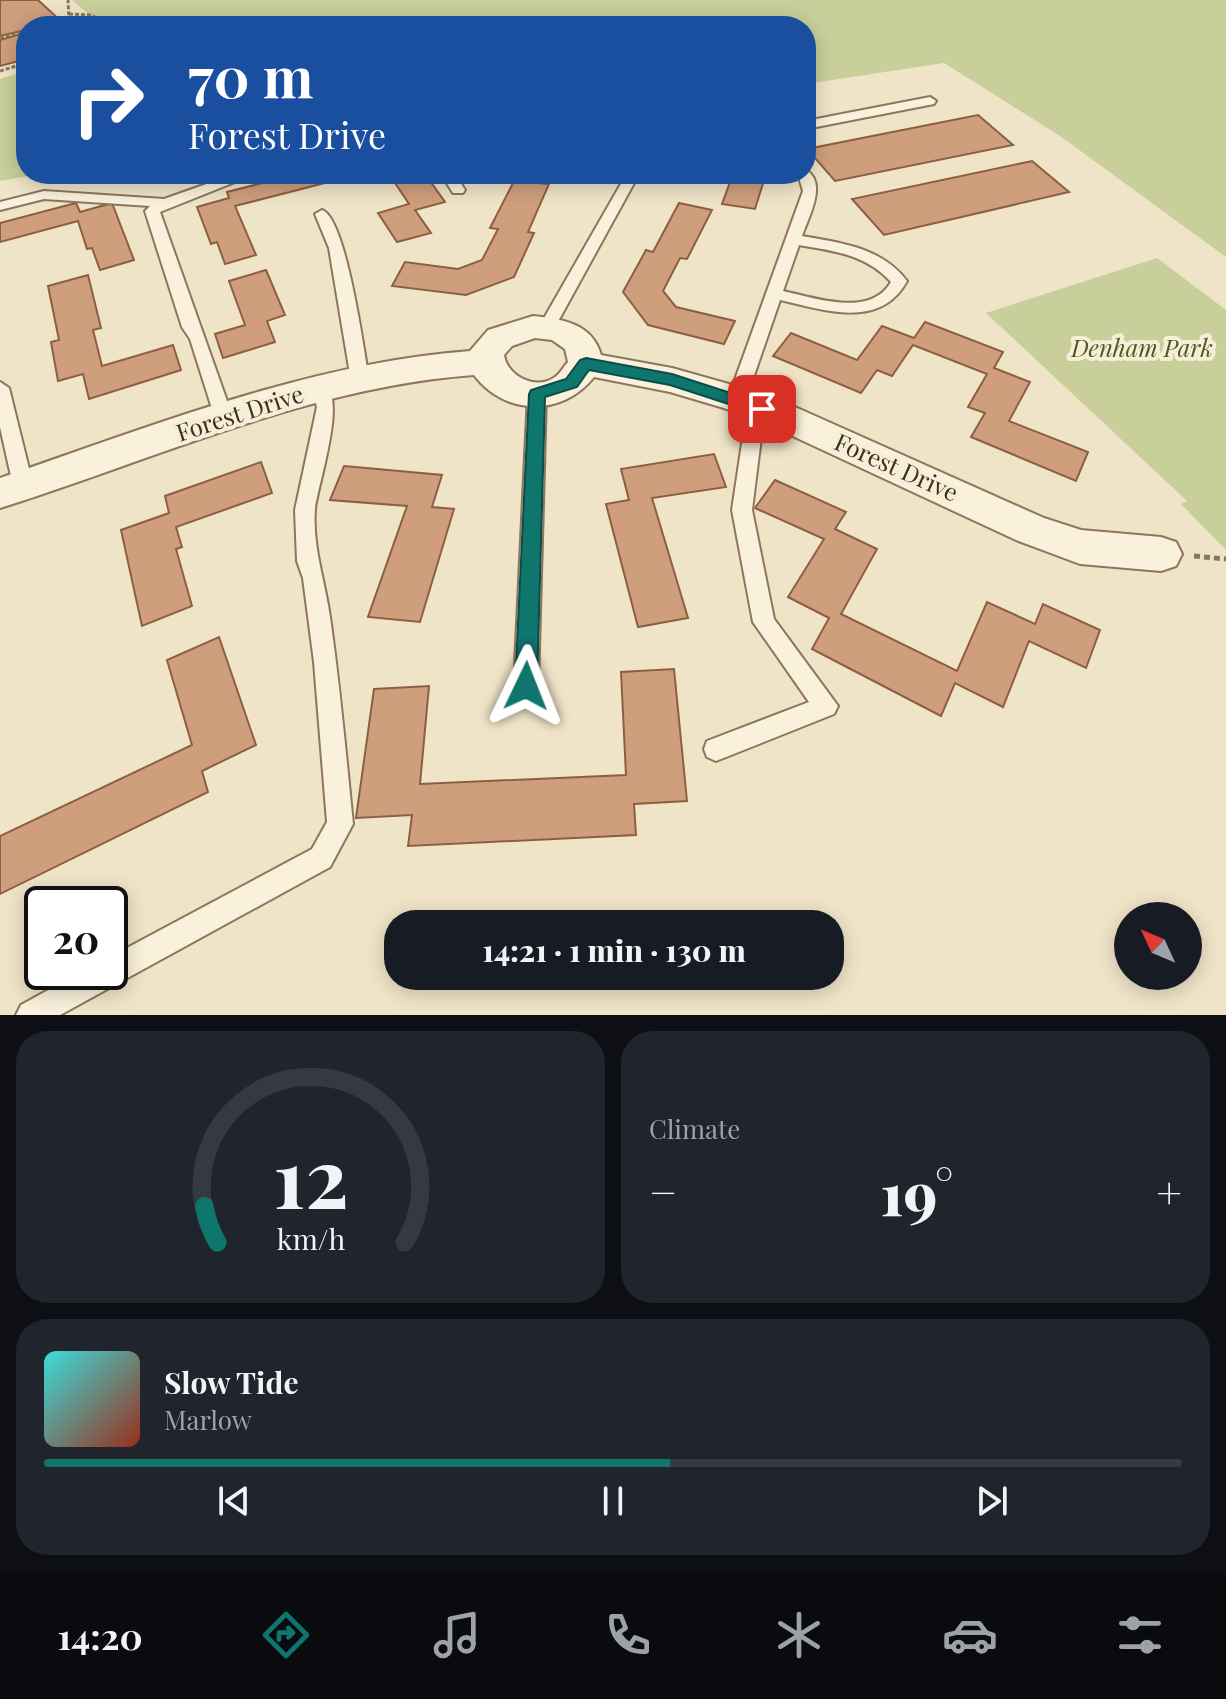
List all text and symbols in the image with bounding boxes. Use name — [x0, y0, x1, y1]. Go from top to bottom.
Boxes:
text: 70 m — [188, 38, 313, 113]
icon: right — [56, 48, 160, 152]
text: Forest Drive — [188, 110, 386, 158]
park label: Denham Park — [1070, 331, 1213, 363]
pin — [728, 375, 796, 443]
street label: Forest Drive — [172, 376, 307, 448]
icon: arrive — [740, 387, 784, 431]
street label: Forest Drive — [830, 425, 964, 508]
position arrow — [484, 644, 568, 728]
speed limit sign: 20 — [24, 886, 128, 990]
north arrow — [1114, 902, 1202, 990]
map controls — [1114, 902, 1202, 990]
text: 14:21 · 1 min · 130 m — [482, 930, 746, 970]
text: Climate — [649, 1111, 740, 1146]
text: 12 — [273, 1119, 348, 1230]
text: 19° — [880, 1151, 953, 1231]
text: − — [649, 1161, 677, 1220]
text: + — [1156, 1161, 1182, 1220]
text: km/h — [276, 1219, 345, 1257]
text: Slow Tide — [164, 1362, 299, 1402]
text: Marlow — [164, 1402, 252, 1437]
icon: previous — [212, 1479, 256, 1523]
icon: pause — [591, 1479, 635, 1523]
icon: next — [970, 1479, 1014, 1523]
icon: directions — [258, 1607, 314, 1663]
icon: music — [429, 1607, 485, 1663]
icon: phone — [600, 1607, 656, 1663]
icon: climate — [771, 1607, 827, 1663]
icon: car — [942, 1607, 998, 1663]
icon: filters — [1112, 1607, 1168, 1663]
text: 14:20 — [57, 1611, 143, 1659]

